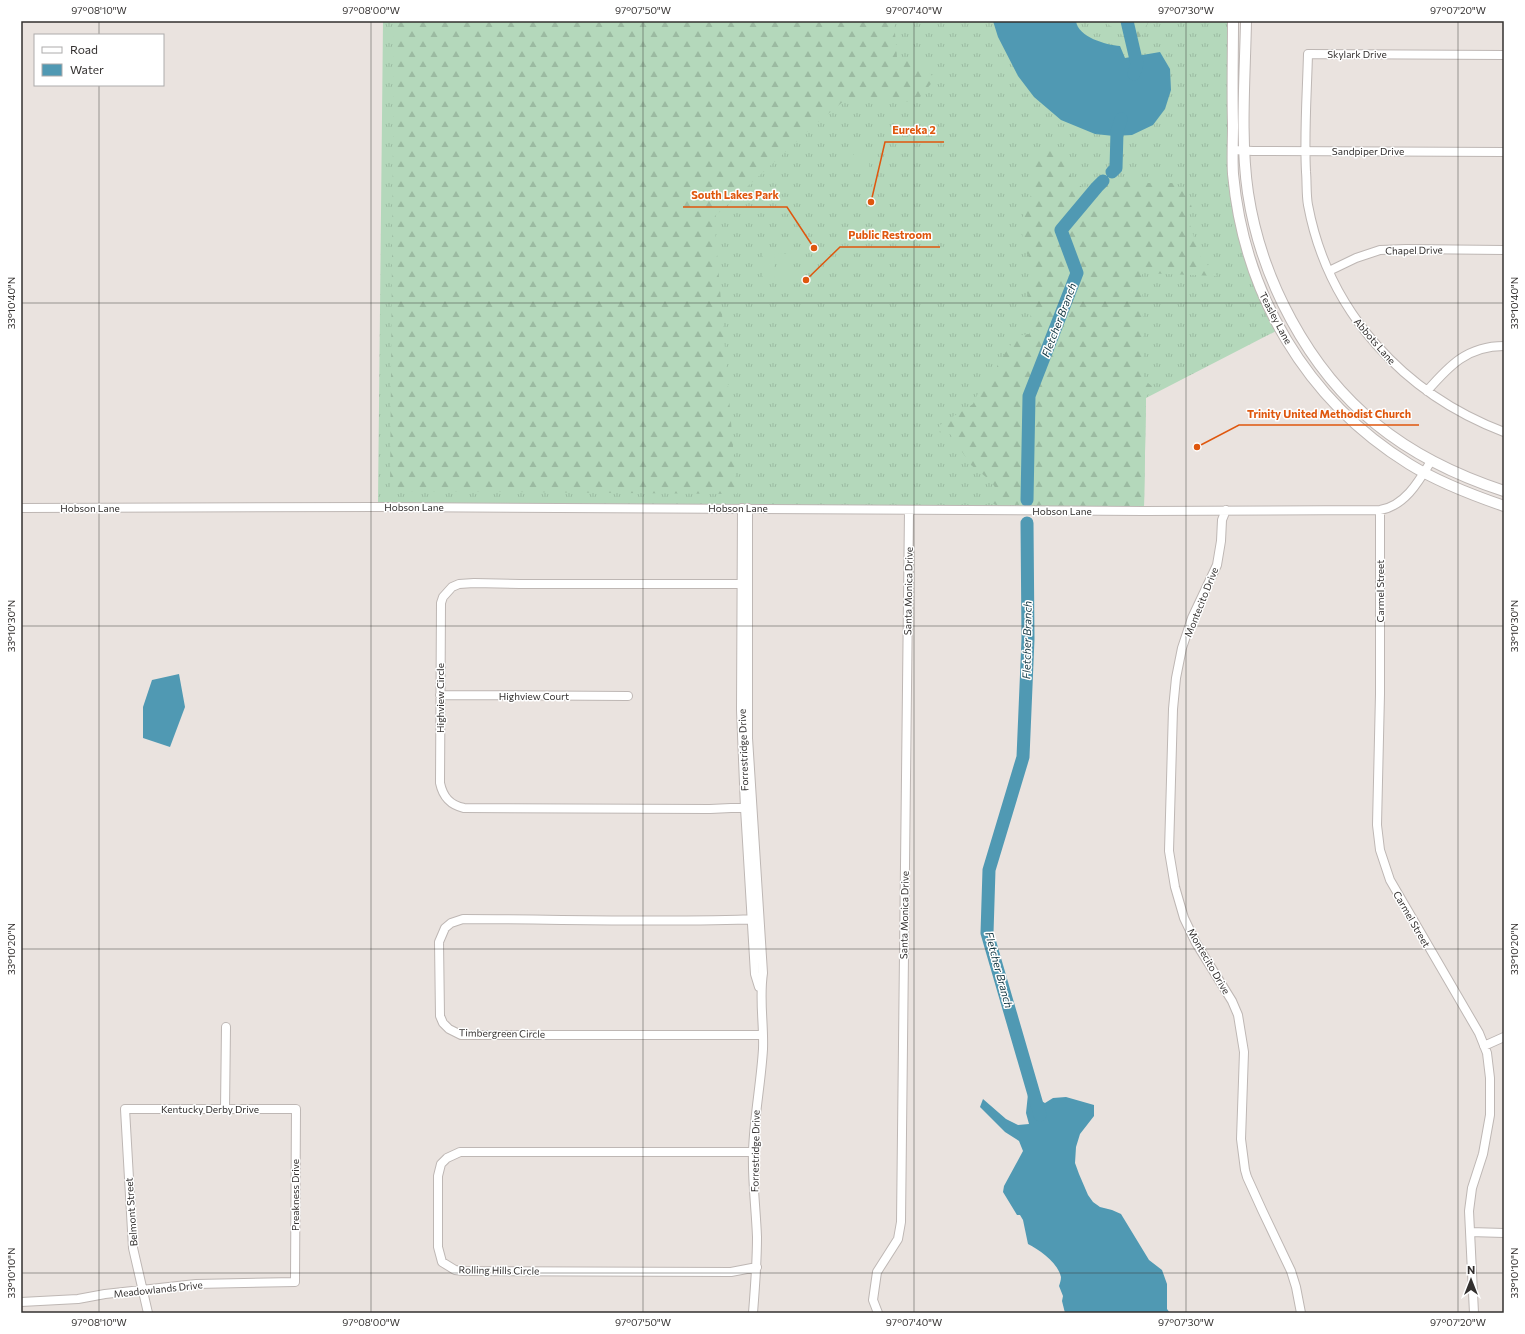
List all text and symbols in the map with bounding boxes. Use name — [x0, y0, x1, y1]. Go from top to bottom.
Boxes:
text: 97°08'10"W — [71, 4, 127, 16]
text: 97°08'00"W — [342, 4, 400, 16]
text: 97°07'50"W — [615, 4, 671, 16]
text: 97°07'40"W — [886, 4, 942, 16]
text: 97°07'30"W — [1158, 4, 1214, 16]
text: 97°07'20"W — [1430, 4, 1486, 16]
legend — [34, 34, 164, 86]
text: Road — [70, 42, 98, 56]
street label: Skylark Drive — [1327, 48, 1387, 60]
text: Water — [70, 62, 104, 76]
callout: Eureka 2 — [885, 119, 944, 142]
text: Eureka 2 — [892, 123, 936, 136]
street label: Sandpiper Drive — [1332, 145, 1404, 157]
callout: South Lakes Park — [683, 184, 787, 207]
text: South Lakes Park — [691, 188, 779, 201]
callout: Public Restroom — [840, 224, 940, 247]
text: Public Restroom — [848, 228, 932, 241]
street label: Chapel Drive — [1385, 243, 1443, 257]
text: 33°10'40"N — [5, 277, 17, 329]
text: 33°10'40"N — [1508, 277, 1520, 329]
water label: Fletcher Branch — [1038, 281, 1079, 359]
street label: Teasley Lane — [1257, 290, 1295, 346]
street label: Abbots Lane — [1352, 315, 1398, 367]
callout: Trinity United Methodist Church — [1239, 402, 1419, 425]
text: Trinity United Methodist Church — [1247, 407, 1411, 420]
street label: Hobson Lane — [384, 501, 444, 513]
street label: Hobson Lane — [60, 502, 120, 514]
street label: Hobson Lane — [708, 502, 768, 514]
street label: Hobson Lane — [1032, 505, 1092, 517]
street label: Santa Monica Drive — [901, 547, 915, 635]
street label: Carmel Street — [1374, 560, 1386, 622]
street label: Montecito Drive — [1182, 565, 1220, 639]
text: 33°10'30"N — [5, 600, 17, 652]
text: 33°10'30"N — [1508, 600, 1520, 652]
water label: Fletcher Branch — [1019, 601, 1034, 679]
street label: Highview Circle — [434, 663, 446, 733]
street label: Highview Court — [499, 690, 569, 702]
street label: Forrestridge Drive — [736, 709, 750, 791]
street label: Santa Monica Drive — [897, 871, 911, 959]
street label: Carmel Street — [1391, 889, 1433, 949]
text: 33°10'20"N — [5, 923, 17, 975]
text: 33°10'20"N — [1508, 923, 1520, 975]
street label: Montecito Drive — [1185, 926, 1233, 996]
water label: Fletcher Branch — [983, 930, 1016, 1009]
street label: Timbergreen Circle — [459, 1026, 545, 1040]
street label: Kentucky Derby Drive — [161, 1103, 259, 1115]
street label: Forrestridge Drive — [748, 1110, 762, 1192]
street label: Preakness Drive — [289, 1159, 301, 1231]
street label: Belmont Street — [123, 1177, 139, 1247]
text: 33°10'10"N — [5, 1248, 17, 1298]
text: 33°10'10"N — [1508, 1248, 1520, 1298]
north arrow — [1451, 1260, 1491, 1300]
street label: Rolling Hills Circle — [459, 1263, 539, 1277]
text: N — [1467, 1263, 1475, 1276]
street label: Meadowlands Drive — [113, 1278, 203, 1300]
text: 97°08'10"W — [71, 1316, 127, 1328]
text: 97°08'00"W — [342, 1316, 400, 1328]
text: 97°07'50"W — [615, 1316, 671, 1328]
text: 97°07'40"W — [886, 1316, 942, 1328]
text: 97°07'30"W — [1158, 1316, 1214, 1328]
text: 97°07'20"W — [1430, 1316, 1486, 1328]

